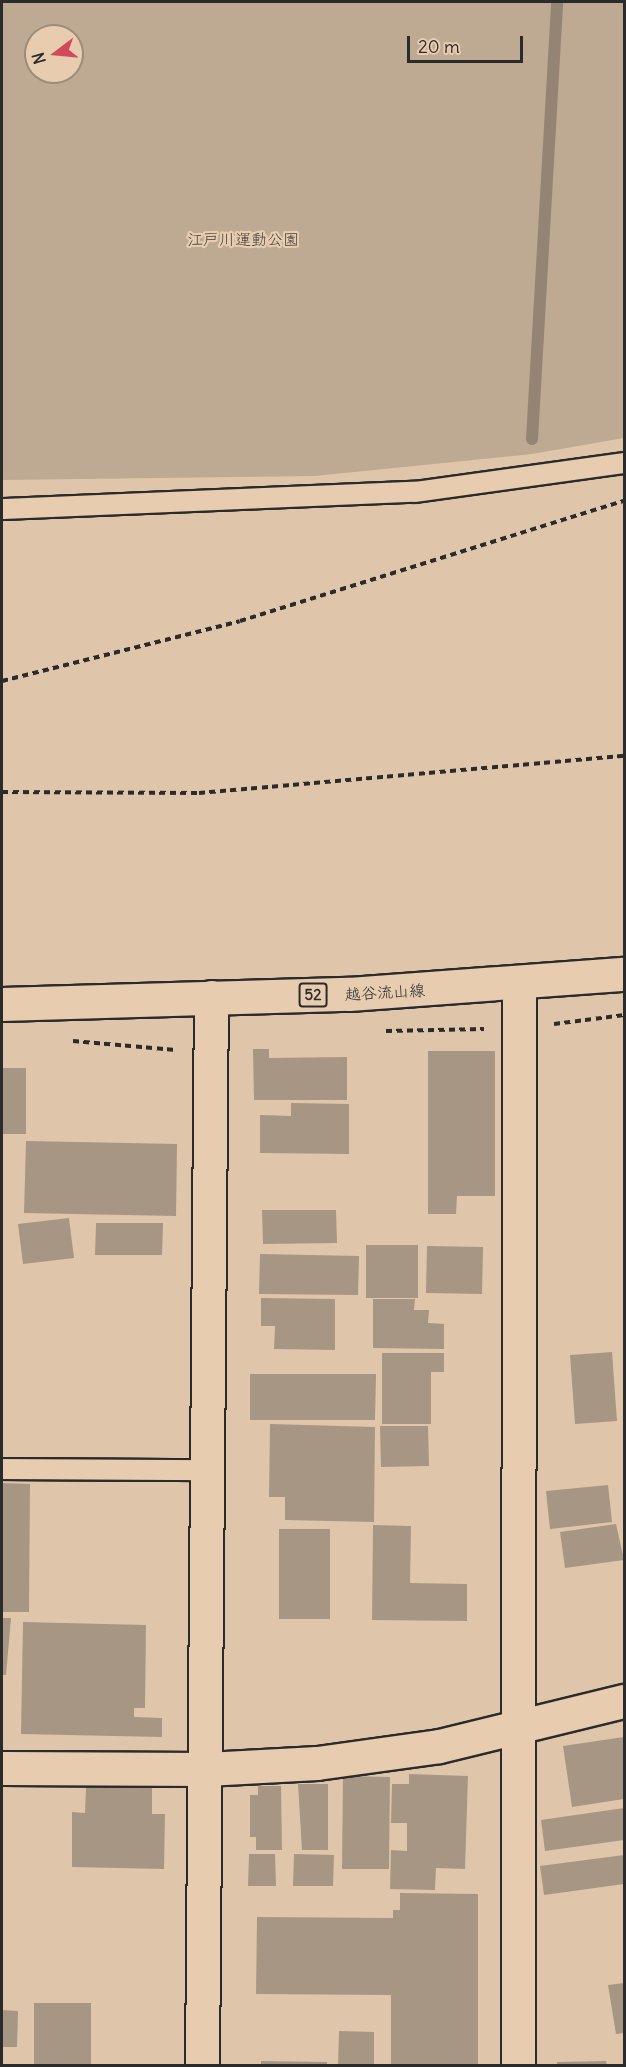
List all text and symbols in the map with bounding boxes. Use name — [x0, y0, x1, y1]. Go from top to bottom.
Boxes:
north arrow — [24, 24, 84, 84]
scale bar — [410, 24, 526, 62]
text: 20 m — [418, 35, 460, 58]
text: N — [27, 50, 50, 66]
park label: 江戸川運動公園 — [187, 229, 299, 249]
street label: 越谷流山線 — [345, 980, 425, 1004]
road number: 52 — [298, 983, 328, 1007]

